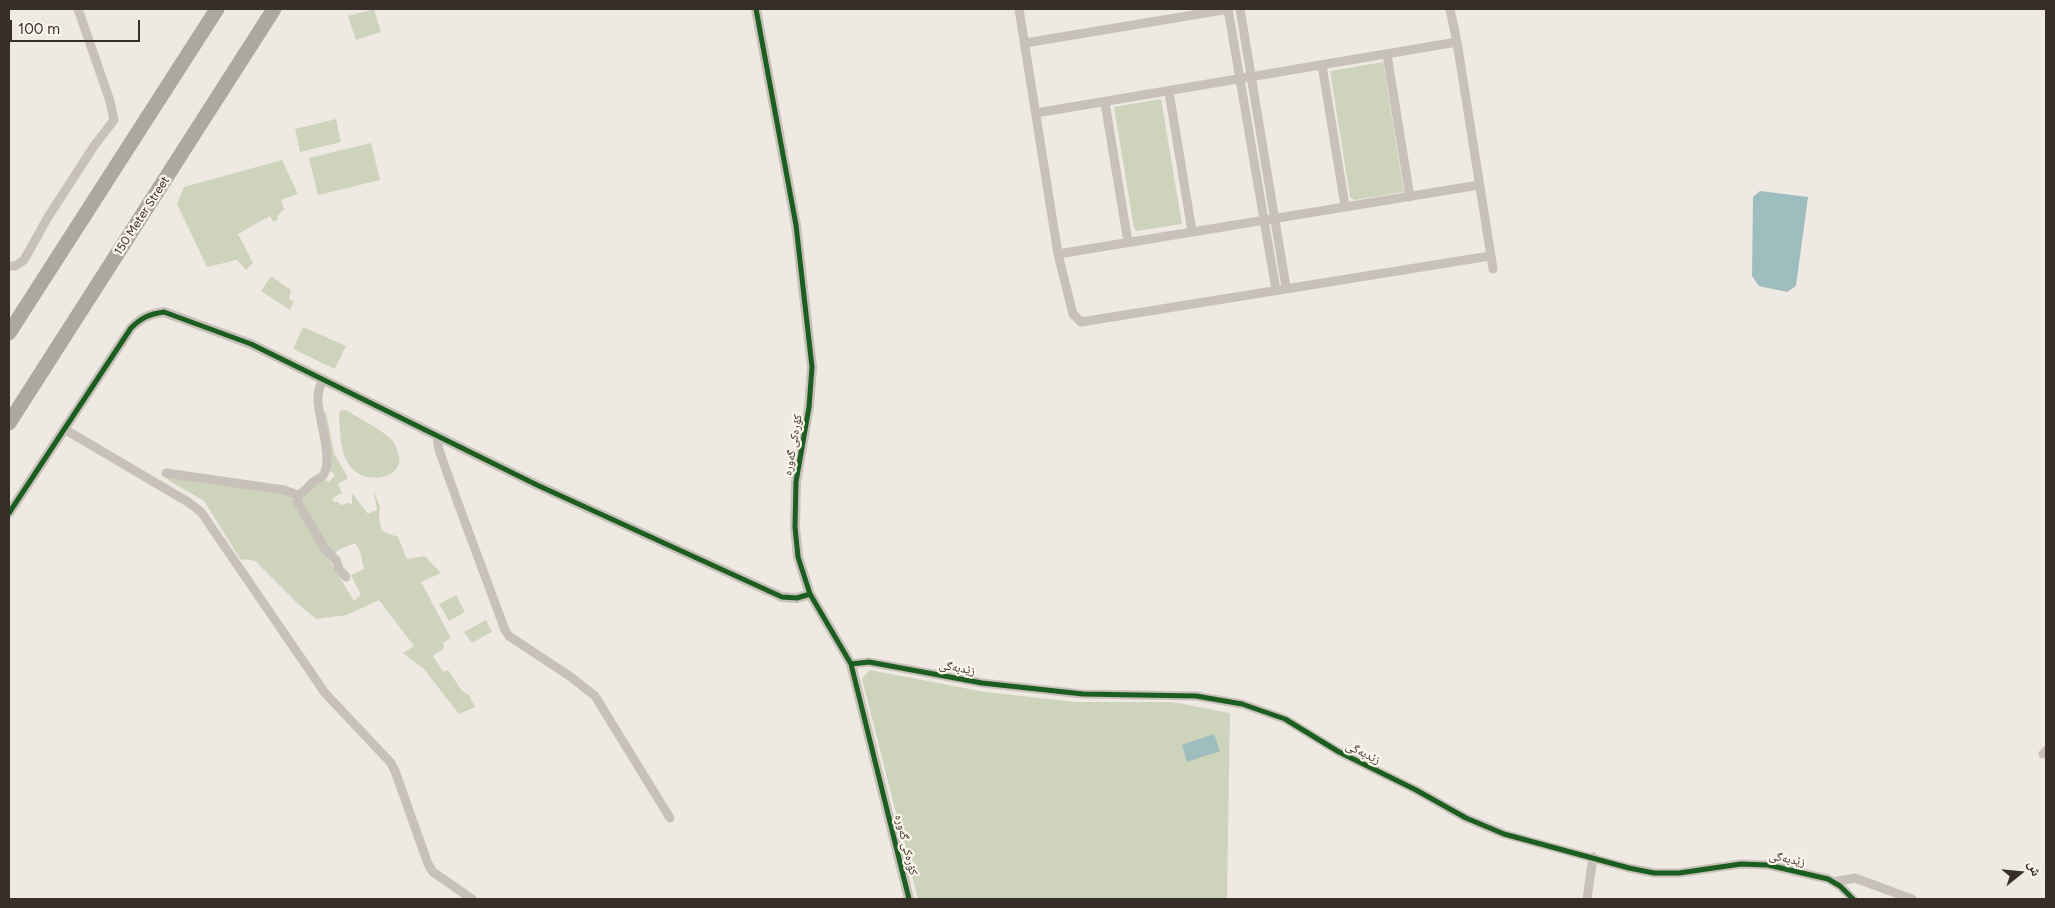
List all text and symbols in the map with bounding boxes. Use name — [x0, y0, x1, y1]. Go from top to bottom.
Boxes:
scale bar — [12, 10, 142, 42]
text: 100 m — [18, 20, 60, 38]
street label: 150 Meter Street — [111, 174, 173, 258]
street label: کۆرەکی گەورە — [781, 413, 805, 477]
street label: زێدبەگی — [938, 658, 976, 678]
street label: زێدبەگی — [1343, 739, 1383, 767]
street label: کۆرەکی گەورە — [892, 813, 920, 877]
street label: زێدبەگی — [1768, 848, 1806, 870]
north arrow — [1995, 848, 2045, 898]
text: ش — [2025, 859, 2045, 878]

